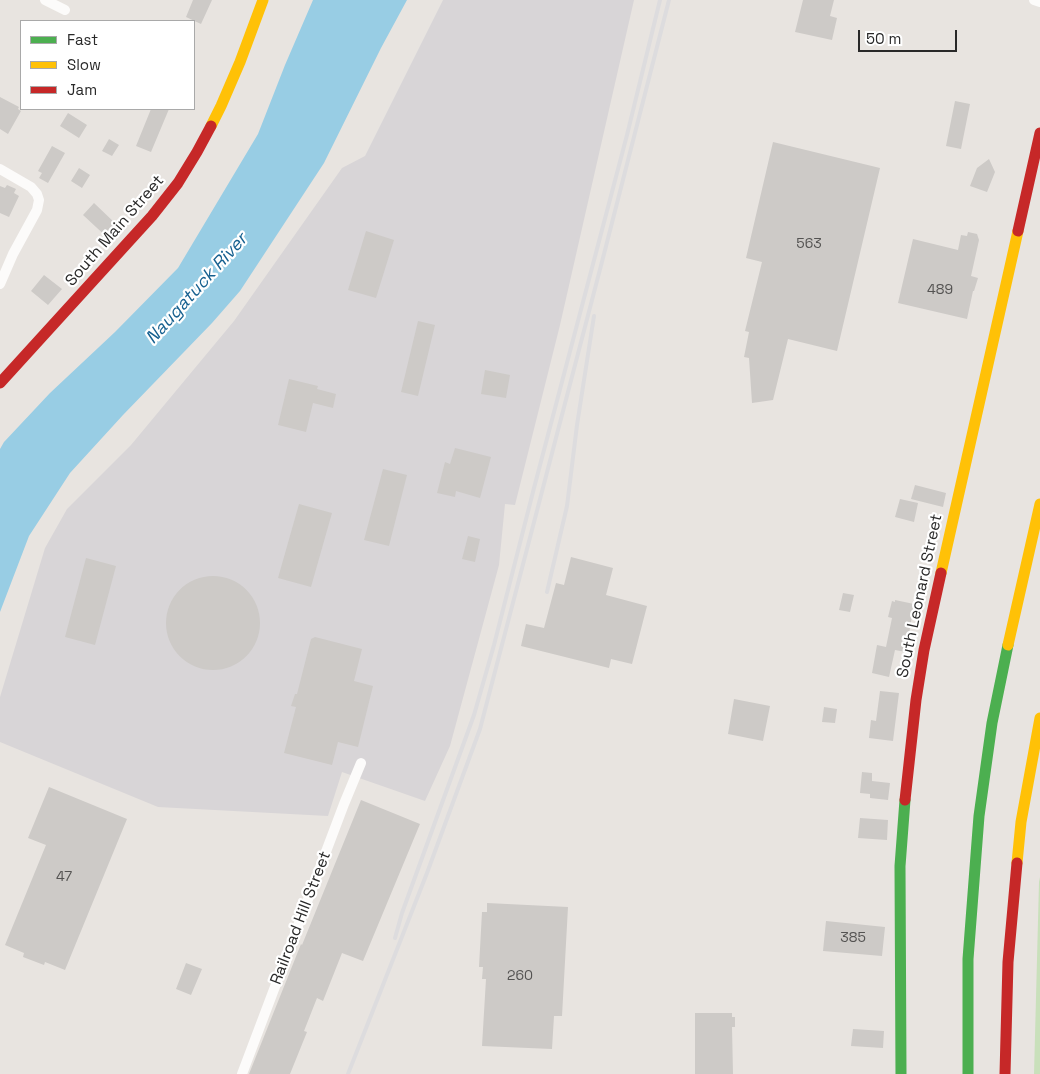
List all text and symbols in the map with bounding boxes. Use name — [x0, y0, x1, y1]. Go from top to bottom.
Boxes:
legend — [20, 20, 195, 110]
scale bar — [860, 20, 959, 52]
text: 50 m — [866, 29, 901, 48]
text: Fast — [67, 30, 98, 49]
text: Slow — [67, 55, 101, 74]
text: Jam — [67, 80, 97, 99]
street label: South Main Street — [62, 172, 168, 290]
water label: Naugatuck River — [142, 229, 252, 349]
house number: 563 — [796, 236, 822, 252]
house number: 489 — [927, 282, 953, 298]
street label: South Leonard Street — [893, 512, 947, 680]
street label: Railroad Hill Street — [267, 849, 335, 987]
house number: 47 — [56, 869, 72, 885]
house number: 385 — [840, 930, 866, 946]
house number: 260 — [507, 968, 533, 984]

